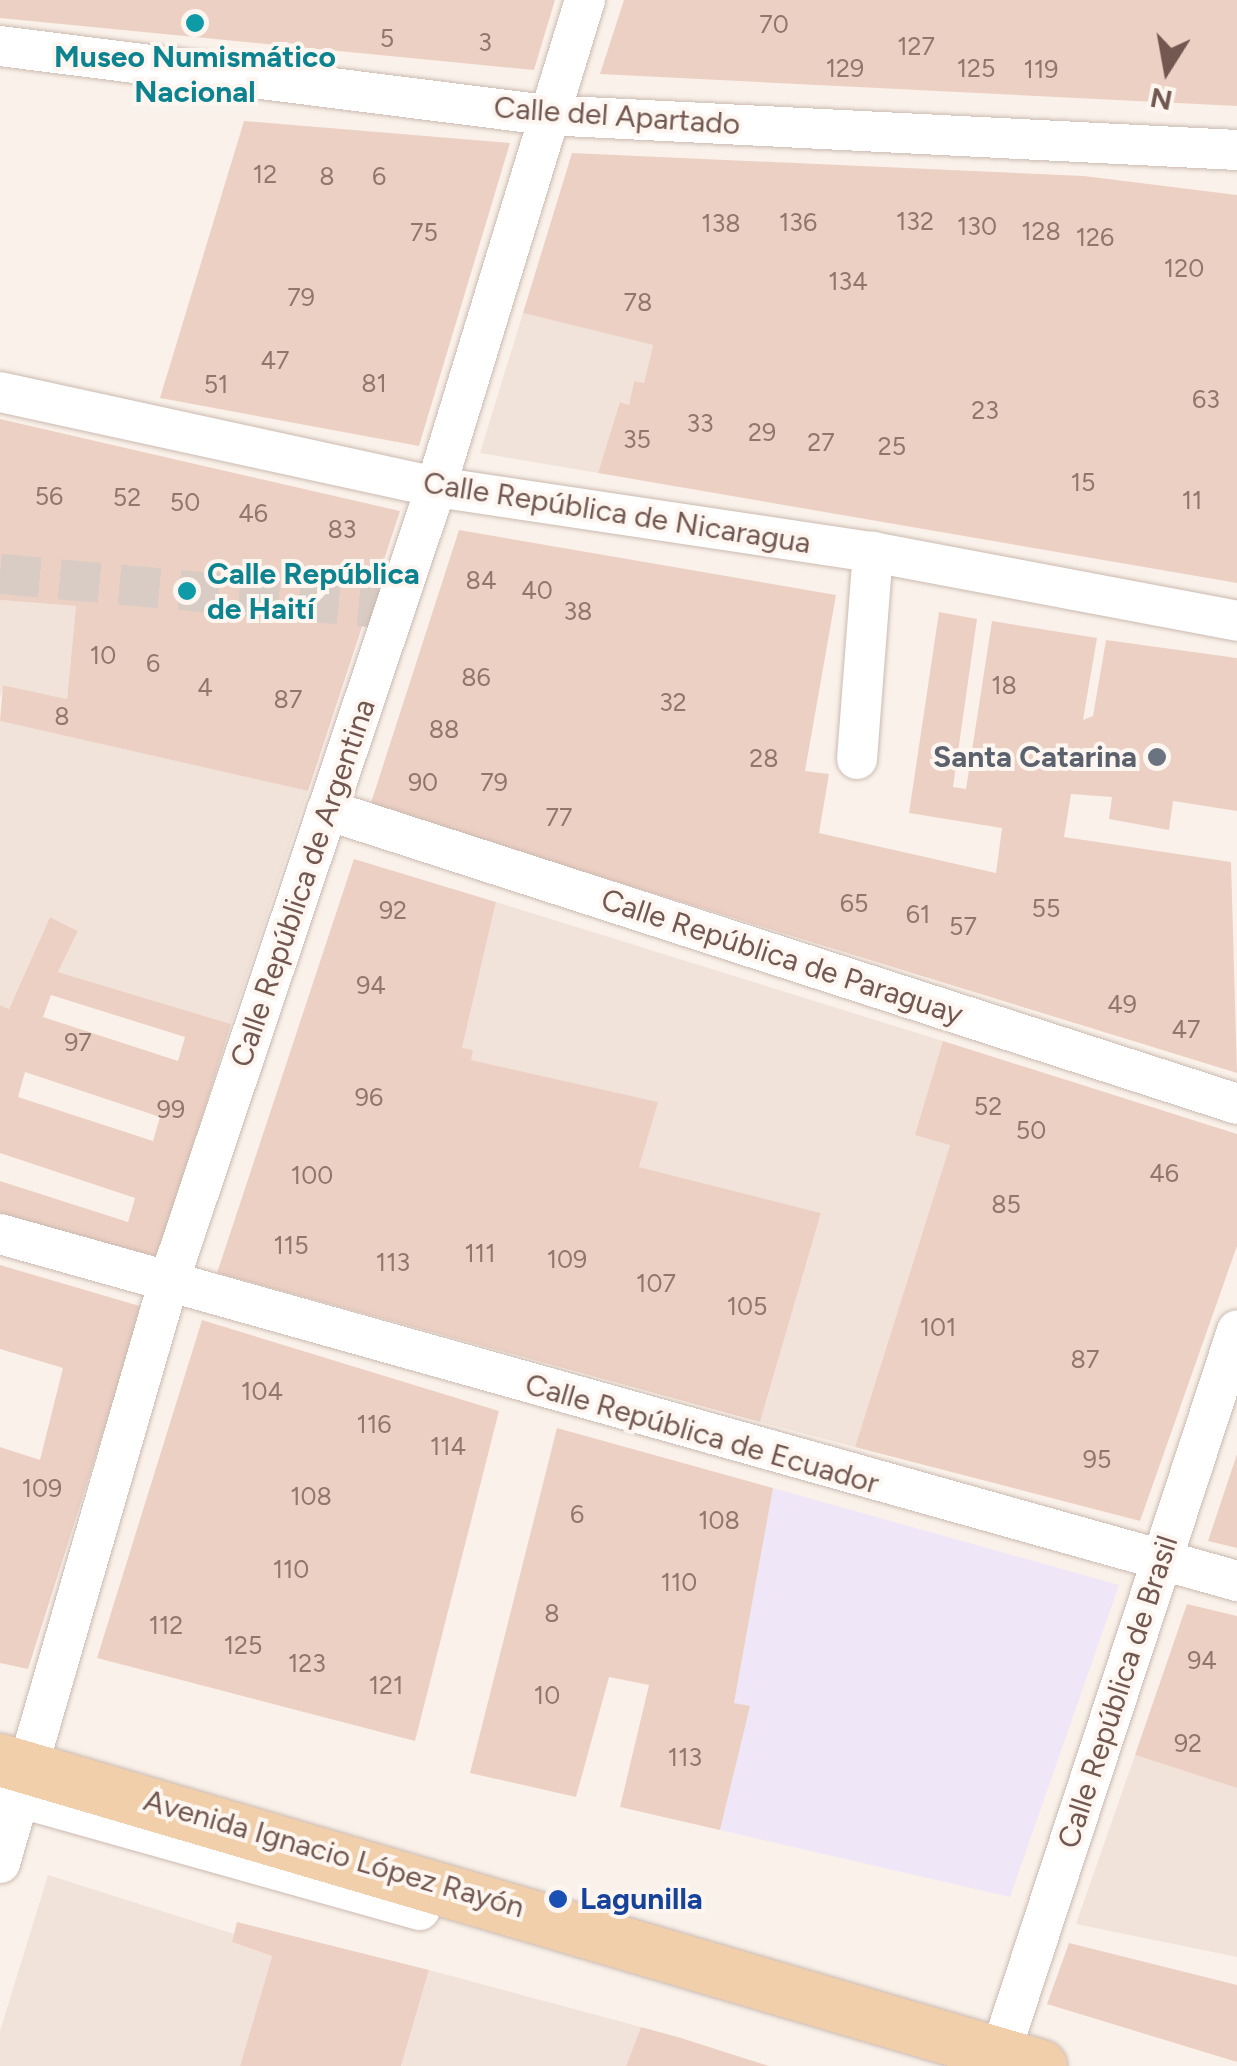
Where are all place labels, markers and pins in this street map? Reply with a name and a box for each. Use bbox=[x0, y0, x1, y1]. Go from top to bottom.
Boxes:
marker: Museo Numismático Nacional bbox=[184, 12, 206, 34]
place label: Museo Numismático Nacional bbox=[54, 39, 336, 110]
place label: Calle República de Haití bbox=[207, 556, 420, 626]
marker: Calle República de Haití bbox=[176, 580, 198, 602]
place label: Santa Catarina bbox=[933, 739, 1137, 775]
marker: Santa Catarina bbox=[1146, 746, 1168, 768]
place label: Lagunilla bbox=[580, 1881, 703, 1917]
marker: Lagunilla bbox=[545, 1886, 571, 1912]

